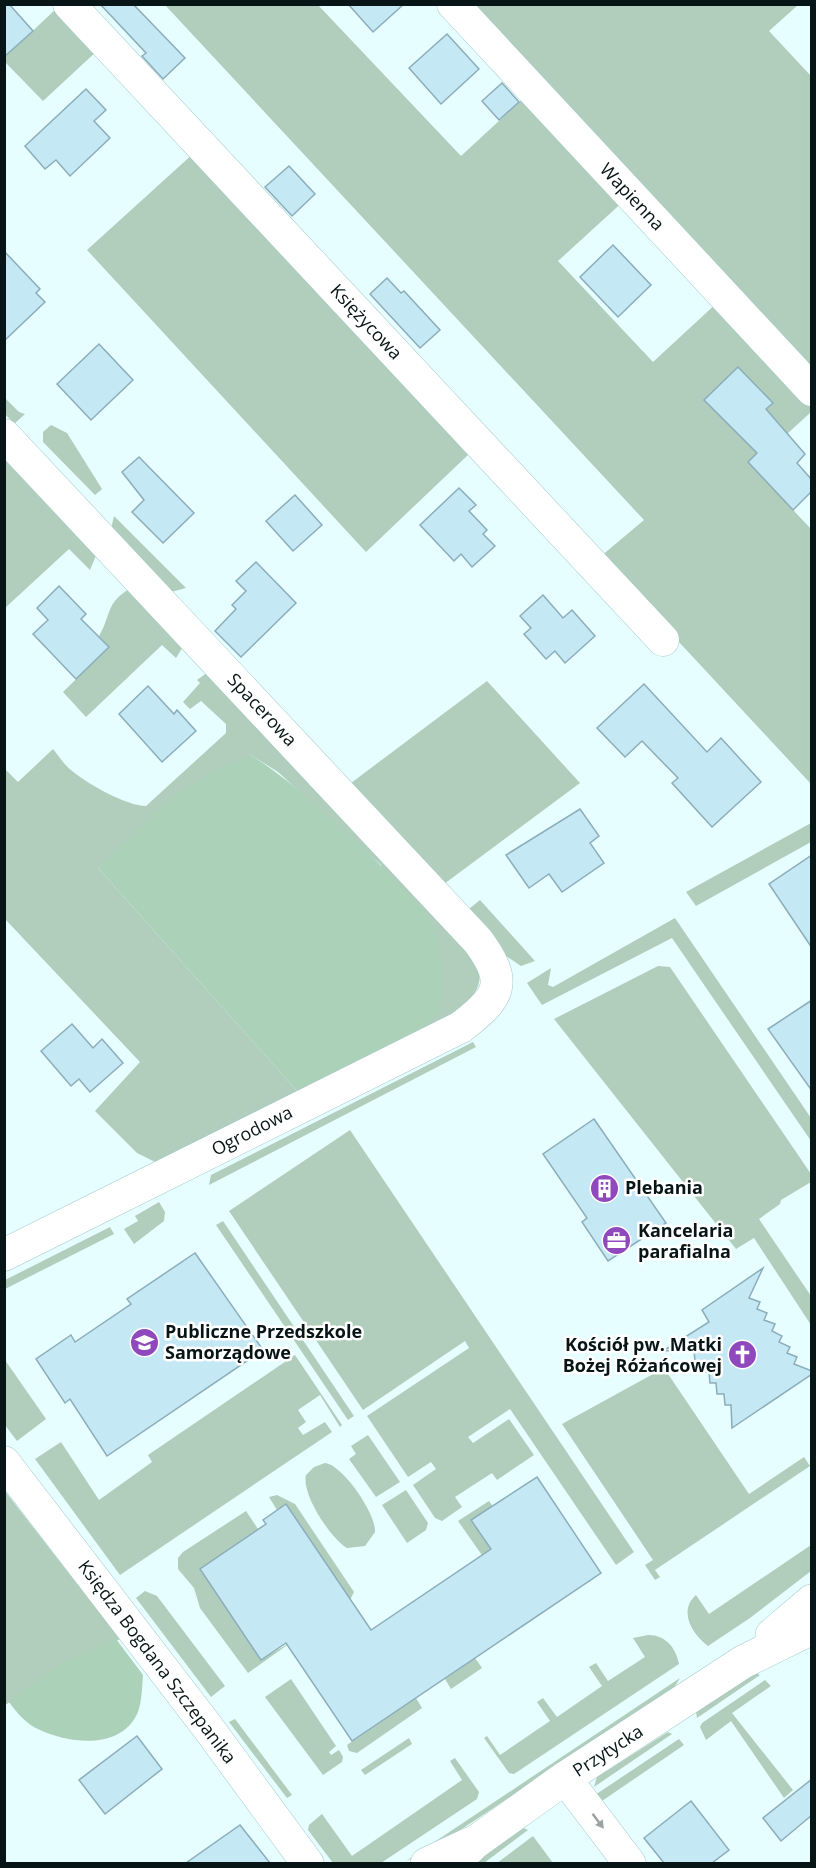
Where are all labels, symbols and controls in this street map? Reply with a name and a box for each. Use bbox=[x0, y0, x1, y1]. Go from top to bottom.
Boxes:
street label: Wapienna bbox=[595, 157, 670, 235]
street label: Księżycowa bbox=[326, 278, 408, 364]
street label: Spacerowa bbox=[223, 668, 303, 751]
street label: Ogrodowa bbox=[207, 1099, 296, 1161]
building icon: Plebania bbox=[588, 1172, 620, 1204]
place label: Plebania bbox=[625, 1175, 703, 1199]
place label: Kancelaria parafialna bbox=[638, 1218, 733, 1263]
office icon: Kancelaria parafialna bbox=[601, 1225, 633, 1257]
place label: Publiczne Przedszkole Samorządowe bbox=[165, 1319, 362, 1364]
school or university icon: Publiczne Przedszkole Samorządowe bbox=[128, 1326, 160, 1358]
place label: Kościół pw. Matki Bożej Różańcowej bbox=[563, 1332, 722, 1377]
church icon: Kościół pw. Matki Bożej Różańcowej bbox=[727, 1339, 759, 1371]
street label: Księdza Bogdana Szczepanika bbox=[73, 1555, 242, 1768]
street label: Przytycka bbox=[568, 1719, 647, 1782]
one-way arrow bbox=[592, 1812, 604, 1828]

